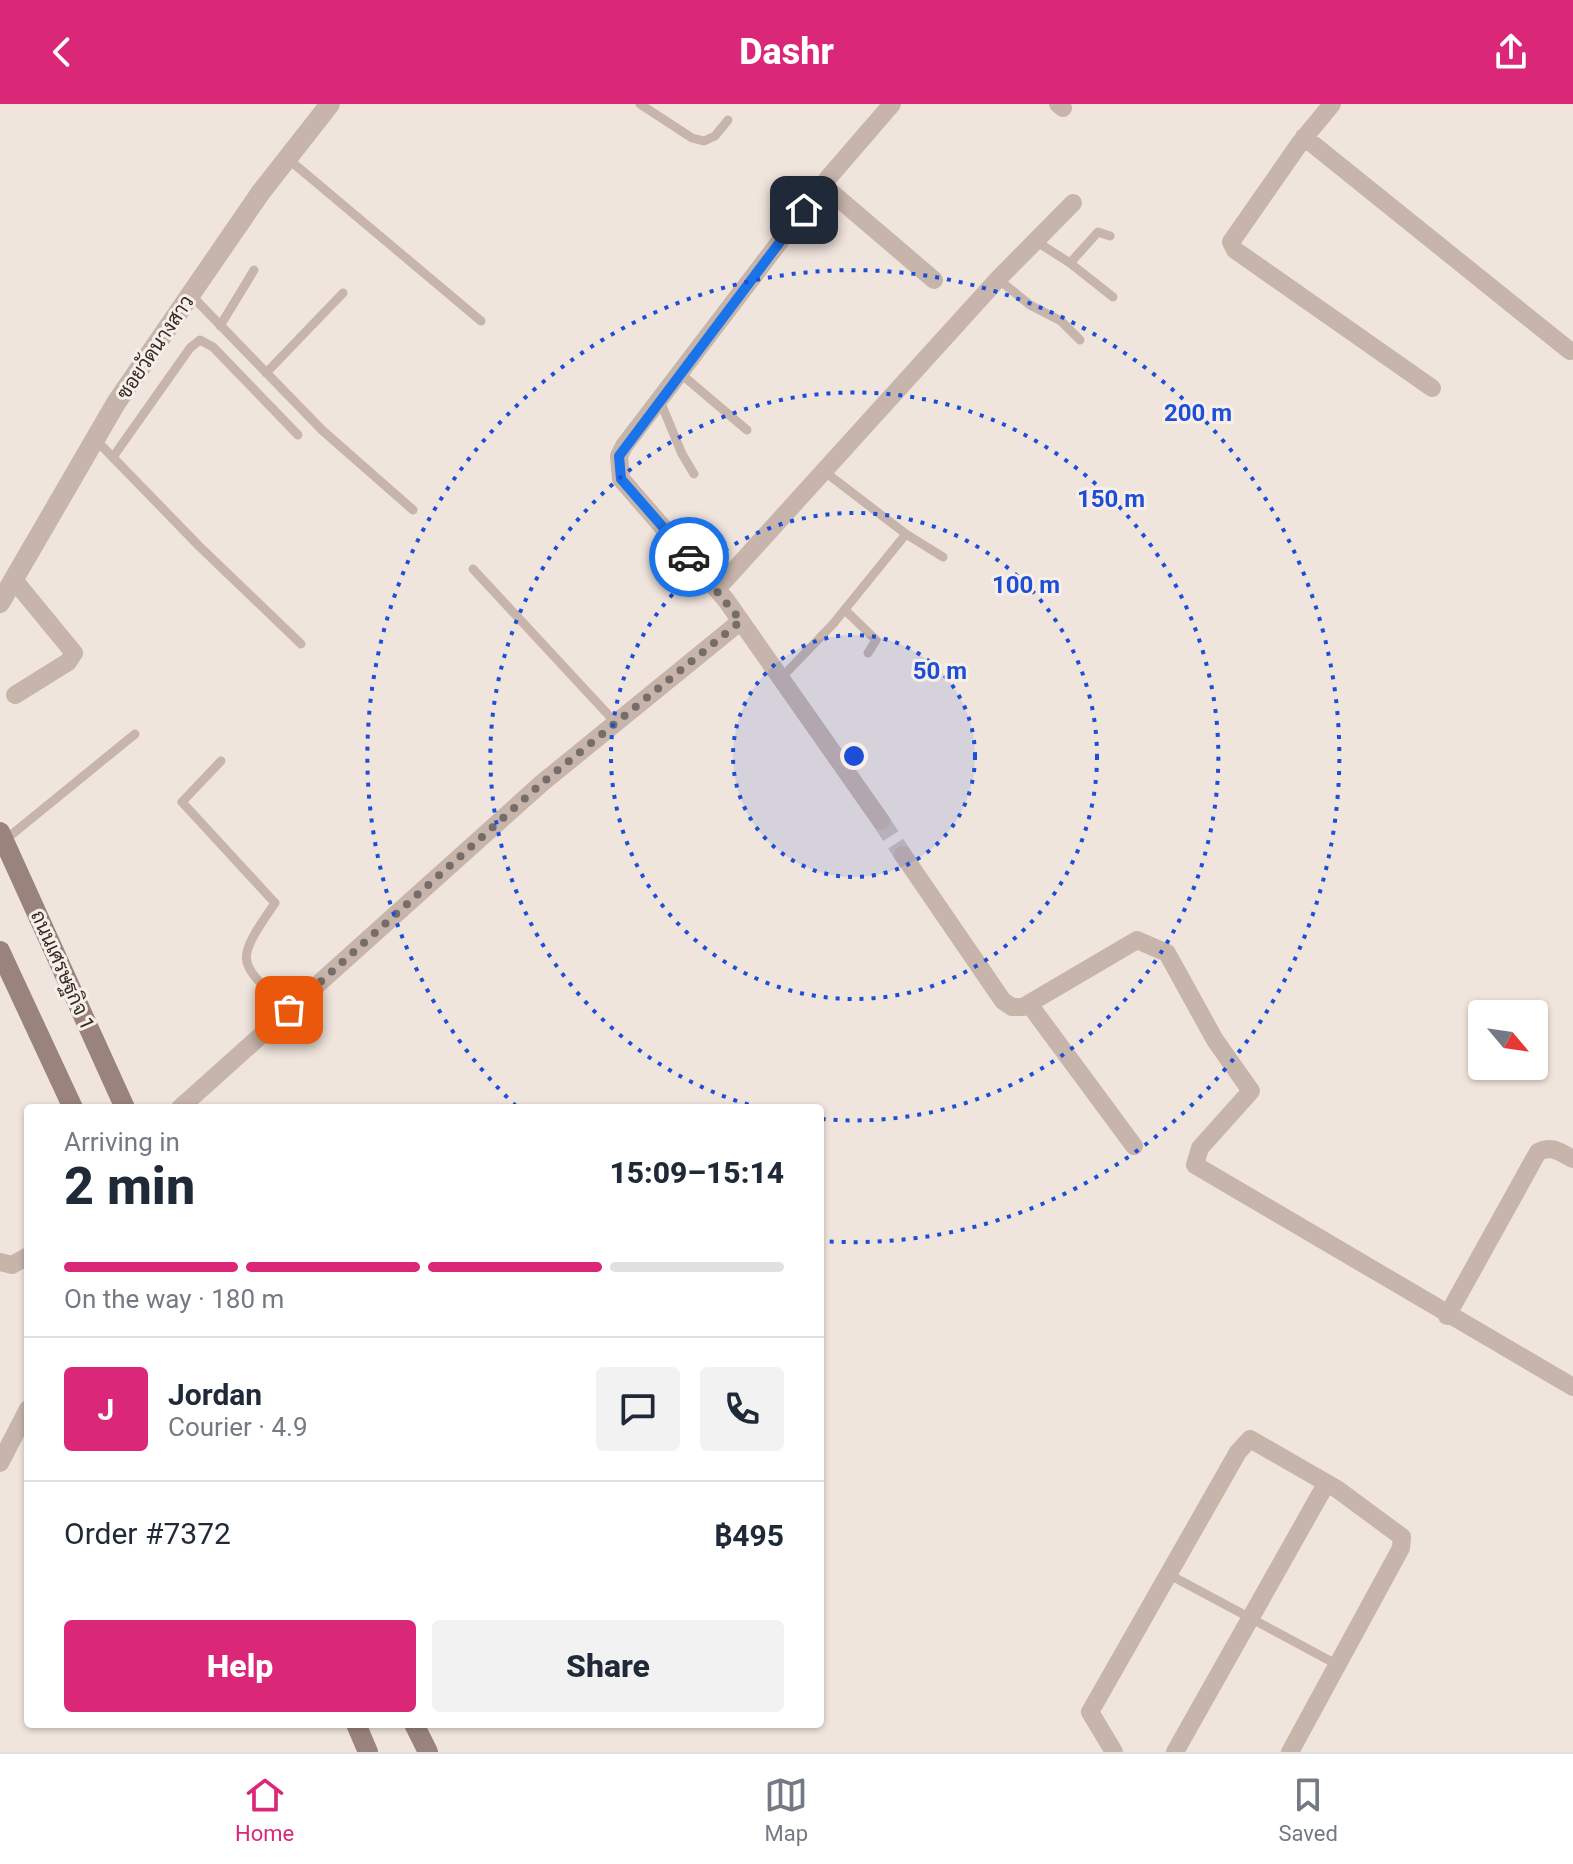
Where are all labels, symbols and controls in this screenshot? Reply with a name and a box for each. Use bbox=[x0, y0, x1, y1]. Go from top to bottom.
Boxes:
icon: back bbox=[40, 30, 84, 74]
icon: share bbox=[1489, 30, 1533, 74]
text: Dashr bbox=[739, 31, 834, 73]
pin bbox=[770, 176, 838, 244]
icon: home bbox=[782, 188, 826, 232]
street label: ซอยวัดนางสาว bbox=[111, 290, 199, 404]
text: 200 m bbox=[1164, 399, 1232, 427]
text: 150 m bbox=[1077, 485, 1145, 513]
courier bbox=[649, 517, 729, 597]
icon: car bbox=[667, 535, 711, 579]
text: 100 m bbox=[992, 571, 1060, 599]
text: 50 m bbox=[913, 657, 967, 685]
centre of rings bbox=[840, 742, 868, 770]
street label: ถนนเศรษฐกิจ 1 bbox=[25, 907, 100, 1034]
pin bbox=[255, 976, 323, 1044]
icon: bag bbox=[267, 988, 311, 1032]
north arrow bbox=[1468, 1000, 1548, 1080]
map controls bbox=[1468, 1000, 1548, 1080]
text: Arriving in bbox=[64, 1127, 180, 1157]
text: 15:09–15:14 bbox=[609, 1155, 784, 1190]
text: 2 min bbox=[64, 1156, 195, 1217]
text: On the way · 180 m bbox=[64, 1284, 284, 1314]
button: chat bbox=[596, 1367, 680, 1451]
button: phone bbox=[700, 1367, 784, 1451]
text: Jordan bbox=[168, 1377, 262, 1412]
text: J bbox=[98, 1392, 114, 1427]
text: Courier · 4.9 bbox=[168, 1412, 308, 1442]
text: Order #7372 bbox=[64, 1516, 231, 1551]
text: ฿495 bbox=[714, 1518, 784, 1553]
button: Help bbox=[64, 1620, 416, 1712]
button: Share bbox=[432, 1620, 784, 1712]
tab: Home bbox=[235, 1773, 294, 1846]
tab: Map bbox=[764, 1773, 808, 1846]
tab: Saved bbox=[1278, 1773, 1338, 1846]

